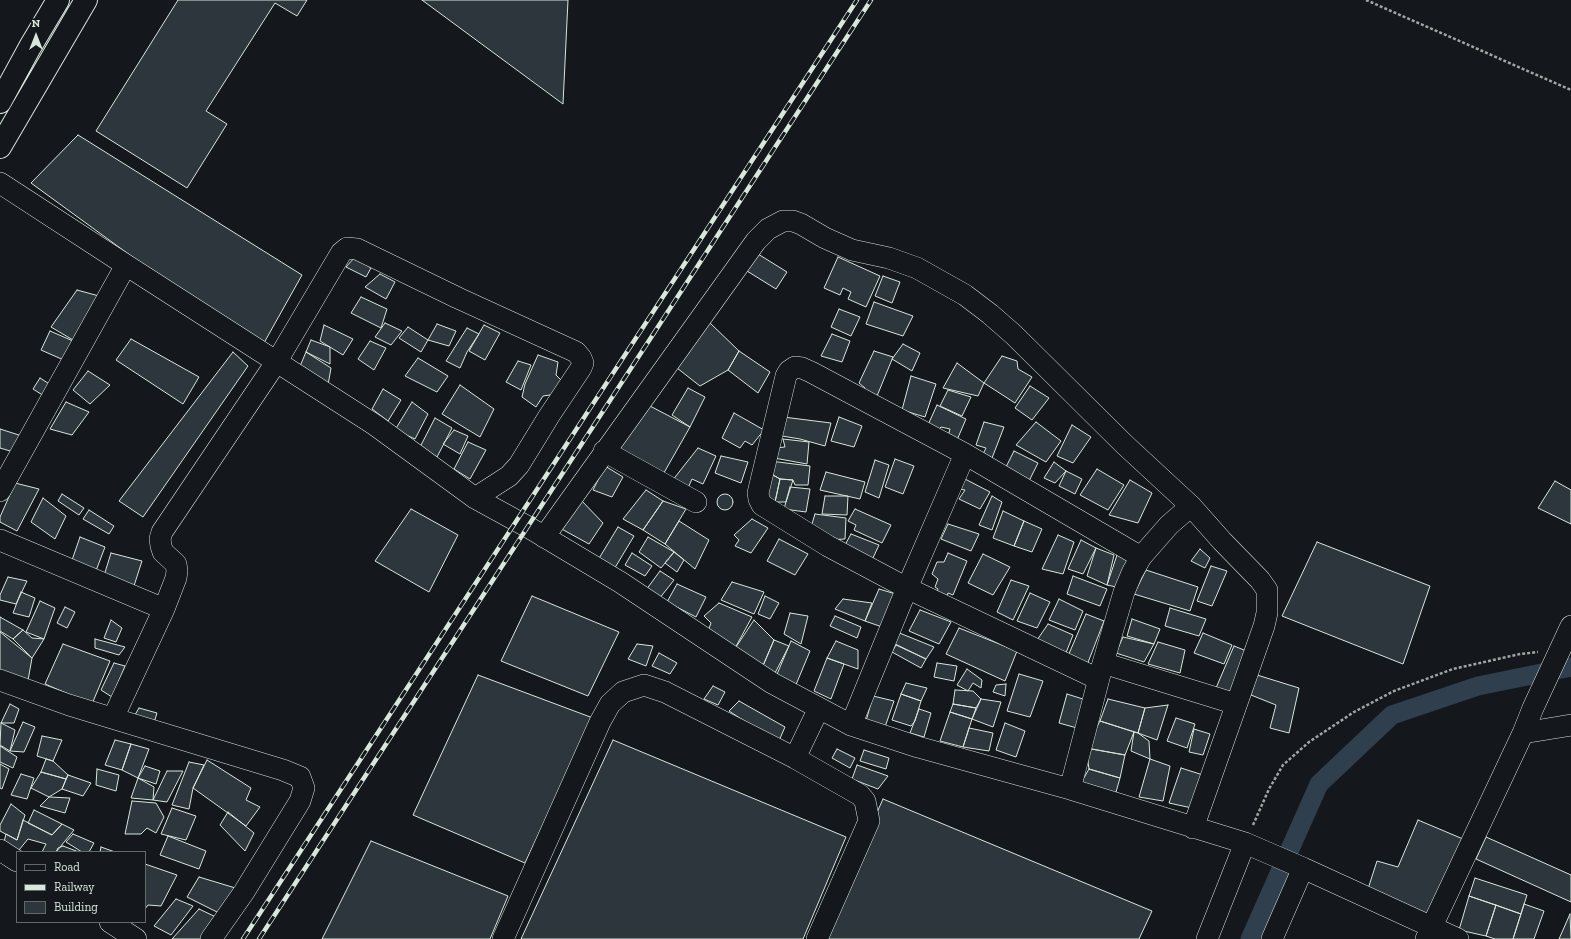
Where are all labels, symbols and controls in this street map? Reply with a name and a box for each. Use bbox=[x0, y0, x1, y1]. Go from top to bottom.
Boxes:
north arrow bbox=[16, 16, 56, 56]
text: N bbox=[32, 17, 40, 30]
legend bbox=[16, 851, 146, 923]
text: Road bbox=[54, 860, 80, 874]
text: Railway bbox=[54, 880, 95, 894]
text: Building bbox=[54, 900, 98, 914]

